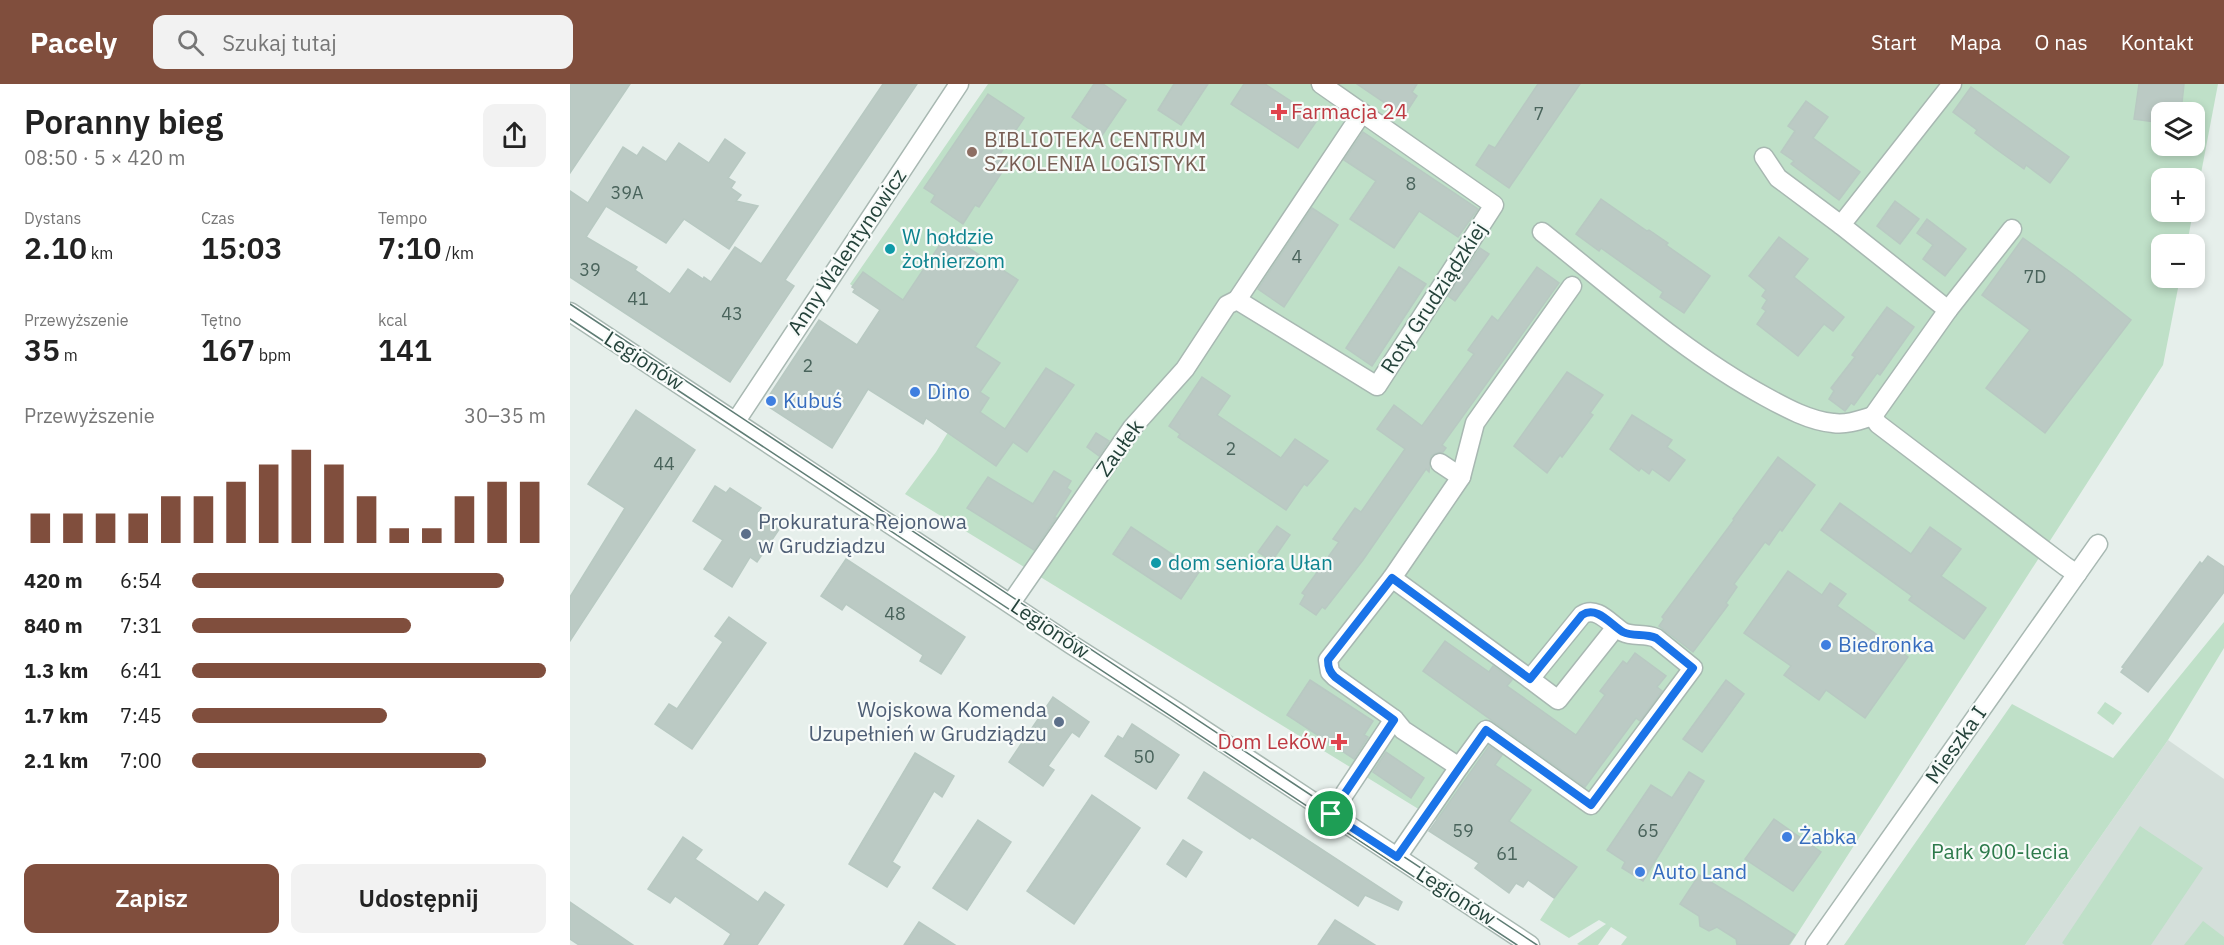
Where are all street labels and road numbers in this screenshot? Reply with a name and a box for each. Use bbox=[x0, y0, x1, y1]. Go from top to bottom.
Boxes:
street label: Anny Walentynowicz bbox=[780, 163, 912, 340]
street label: Roty Grudziądzkiej bbox=[1374, 216, 1493, 379]
street label: Legionów bbox=[599, 324, 690, 396]
street label: Zaułek bbox=[1089, 413, 1149, 481]
street label: Legionów bbox=[1006, 591, 1096, 665]
street label: Mieszka I bbox=[1918, 700, 1992, 789]
street label: Legionów bbox=[1411, 859, 1502, 931]

